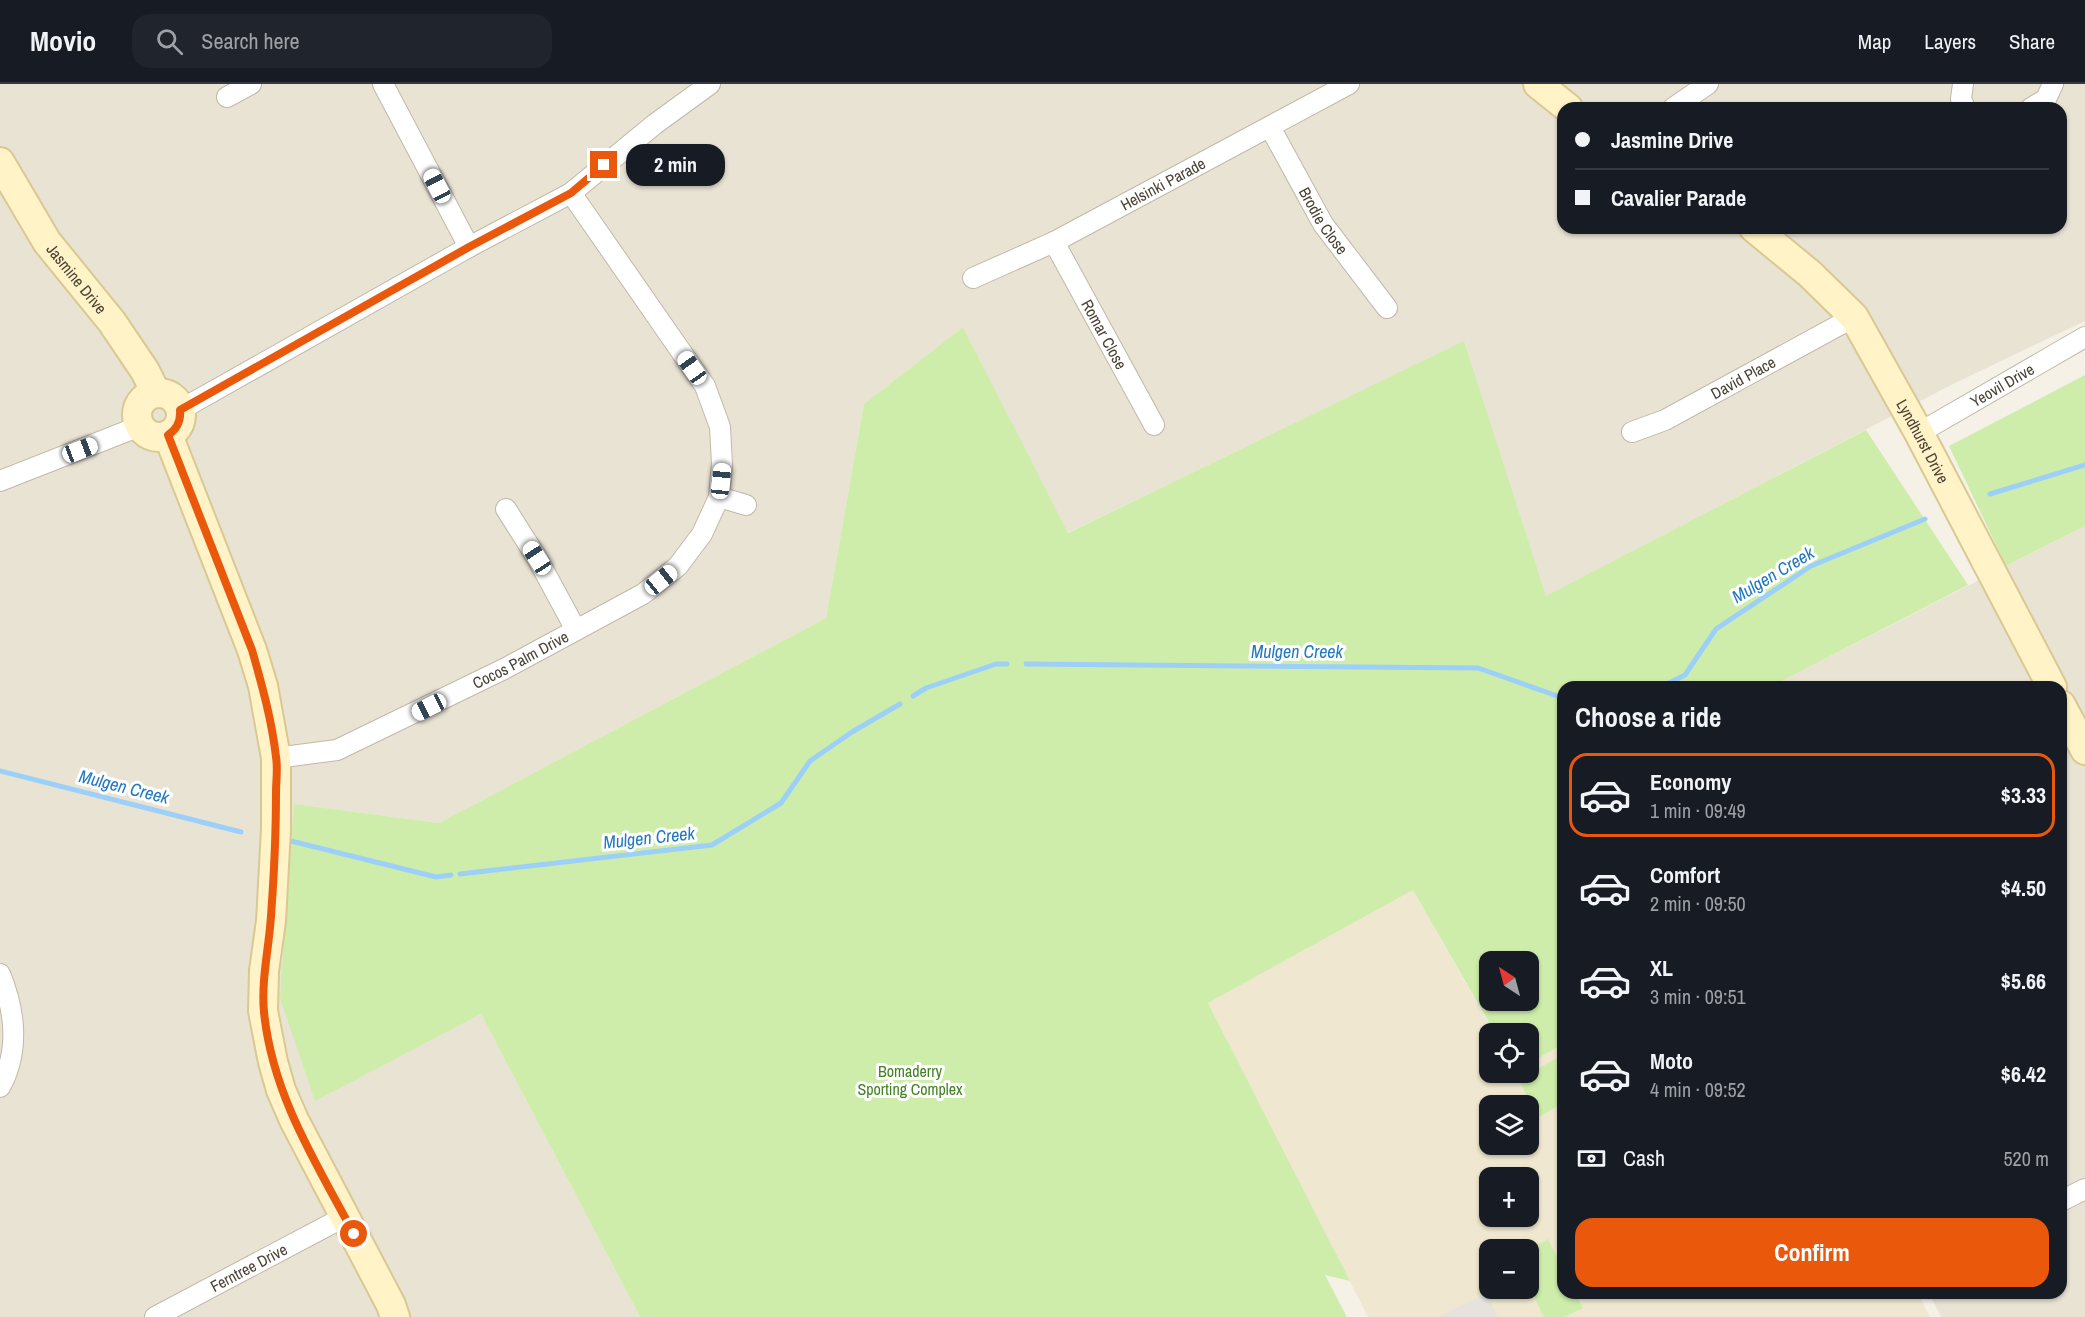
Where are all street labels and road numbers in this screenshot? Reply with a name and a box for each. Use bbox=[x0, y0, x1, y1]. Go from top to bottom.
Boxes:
street label: Helsinki Parade bbox=[1116, 152, 1209, 216]
street label: Brodie Close bbox=[1294, 183, 1353, 259]
street label: Jasmine Drive bbox=[42, 239, 112, 318]
street label: Romar Close bbox=[1076, 295, 1132, 373]
street label: David Place bbox=[1707, 351, 1779, 404]
street label: Yeovil Drive bbox=[1966, 358, 2038, 412]
street label: Lyndhurst Drive bbox=[1891, 395, 1954, 487]
street label: Cocos Palm Drive bbox=[469, 625, 572, 694]
street label: Ferntree Drive bbox=[206, 1238, 291, 1297]

